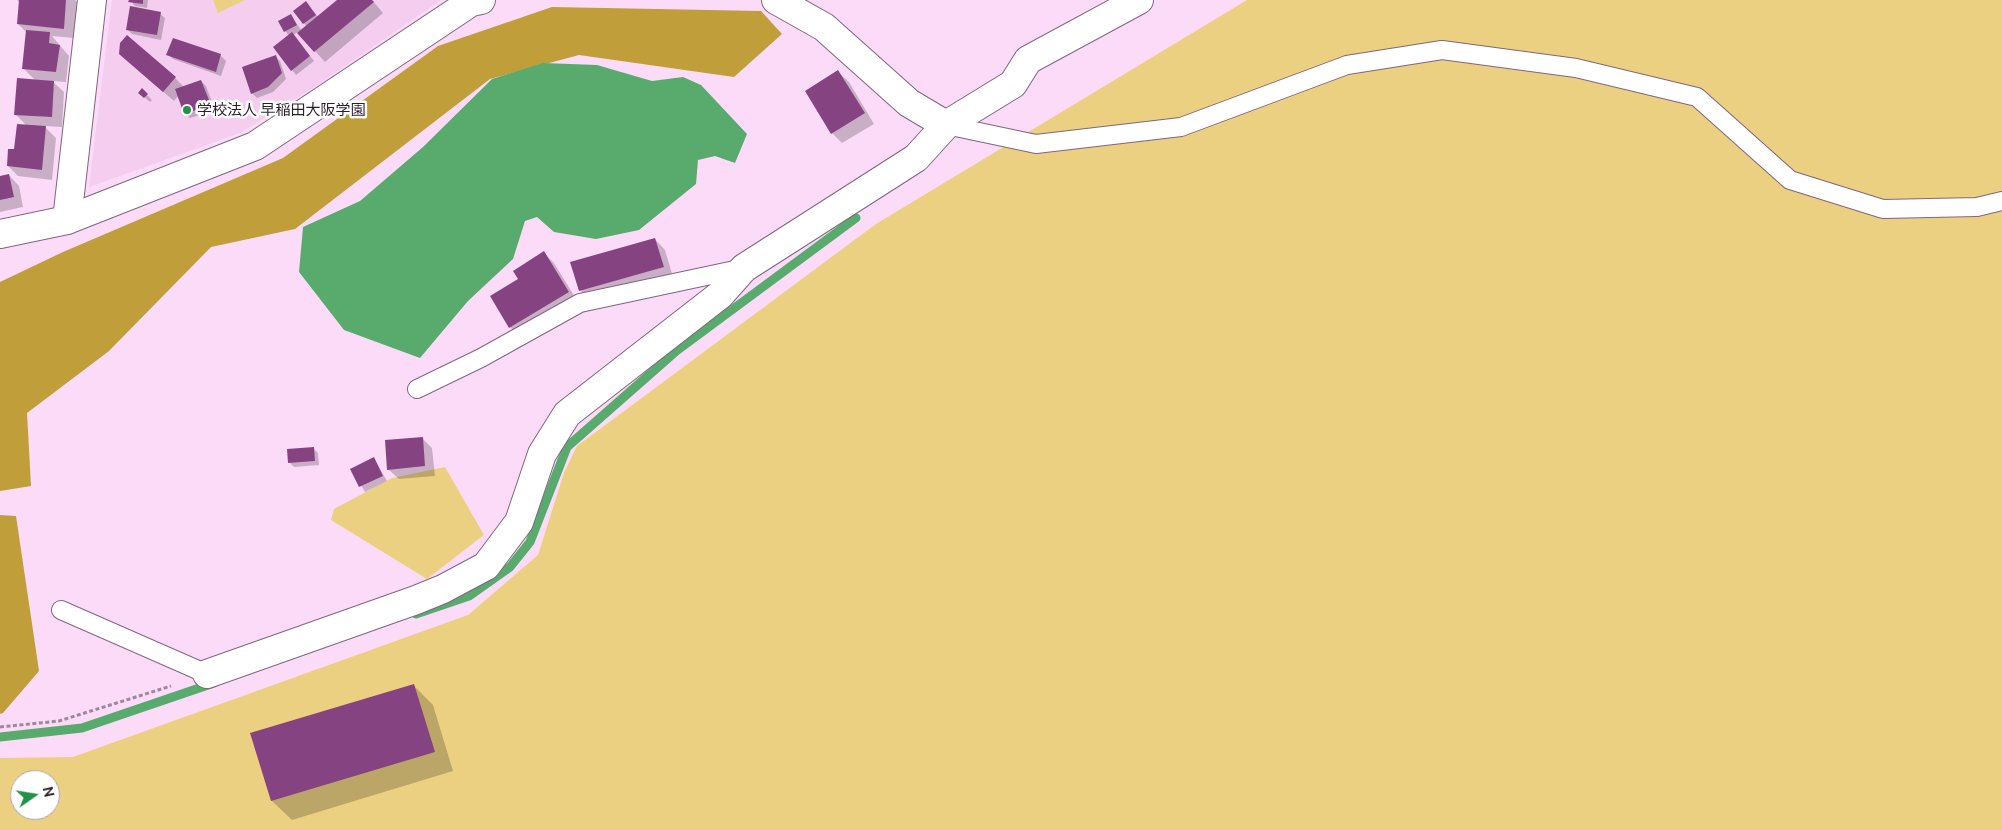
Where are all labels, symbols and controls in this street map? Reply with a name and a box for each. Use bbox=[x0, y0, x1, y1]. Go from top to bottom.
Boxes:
place label: 学校法人 早稲田大阪学園 bbox=[197, 101, 365, 119]
marker: 学校法人 早稲田大阪学園 bbox=[181, 104, 193, 116]
north arrow bbox=[10, 770, 60, 820]
text: N bbox=[40, 785, 58, 799]

